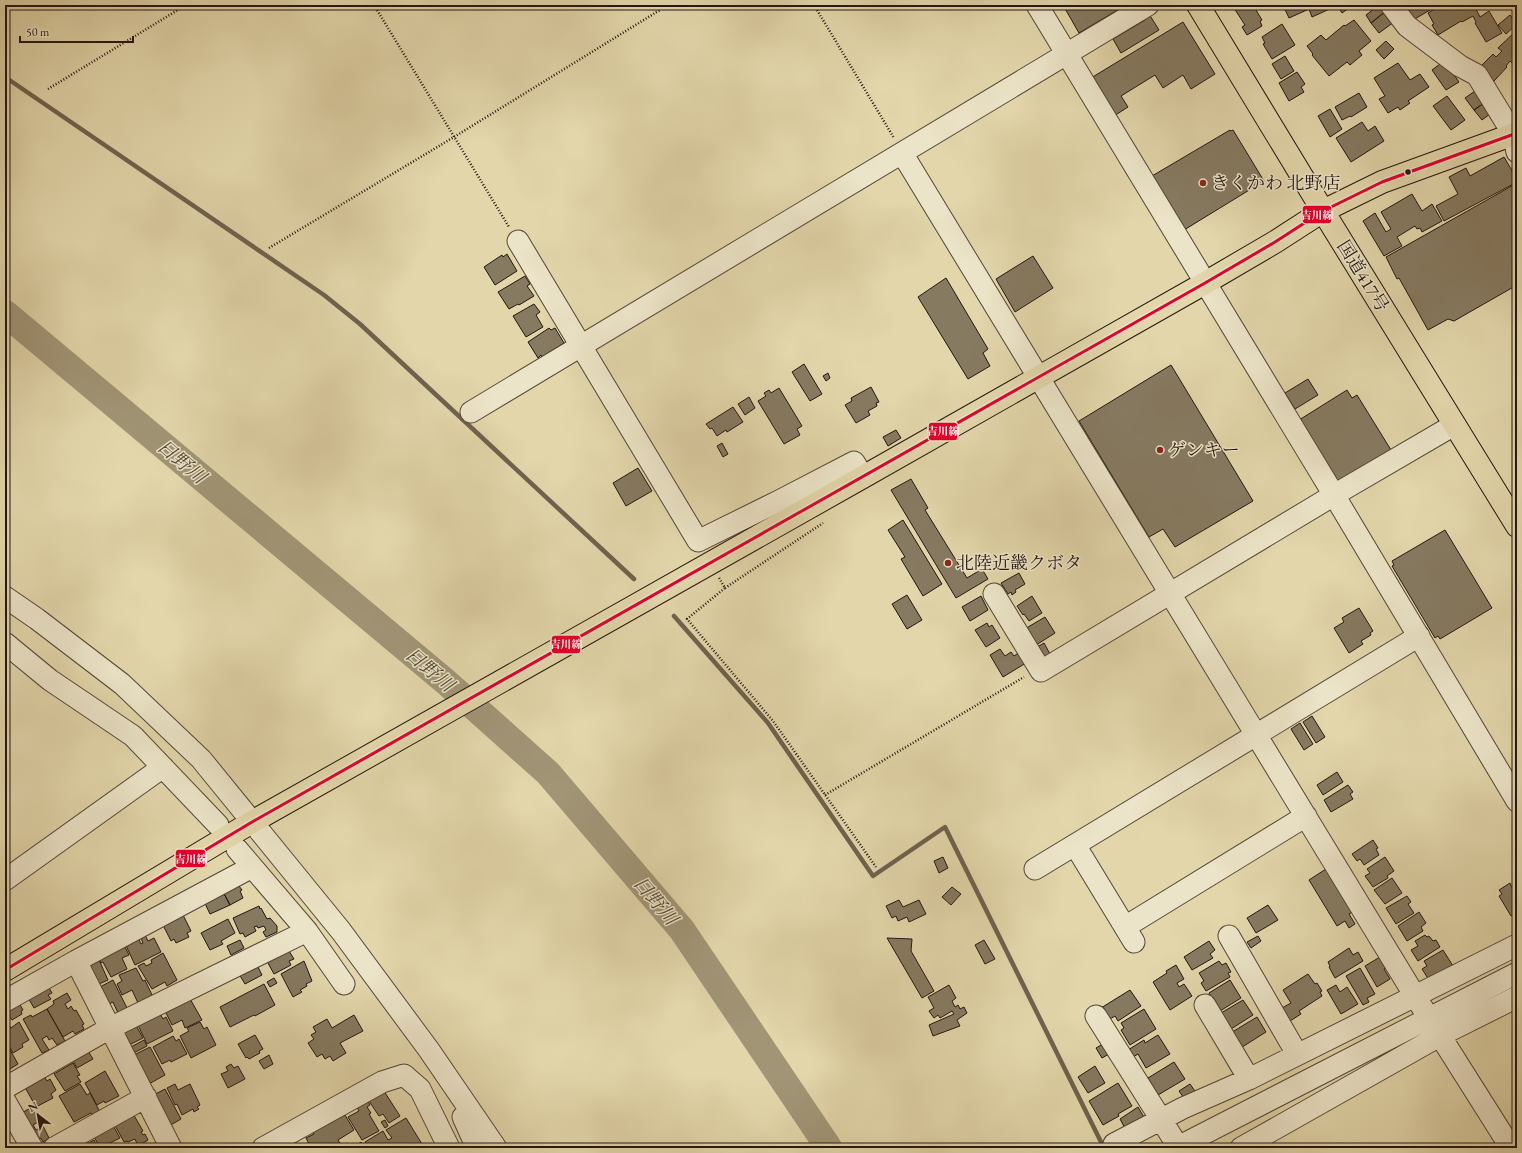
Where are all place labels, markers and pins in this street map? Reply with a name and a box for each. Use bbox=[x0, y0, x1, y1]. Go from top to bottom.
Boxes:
unlabelled marker bbox=[1403, 167, 1413, 177]
place label: きくかわ 北野店 bbox=[1211, 171, 1341, 194]
marker: きくかわ 北野店 bbox=[1198, 178, 1208, 188]
place label: ゲンキー bbox=[1168, 438, 1240, 461]
marker: ゲンキー bbox=[1155, 445, 1165, 455]
place label: 北陸近畿クボタ bbox=[956, 551, 1082, 574]
marker: 北陸近畿クボタ bbox=[943, 558, 953, 568]

